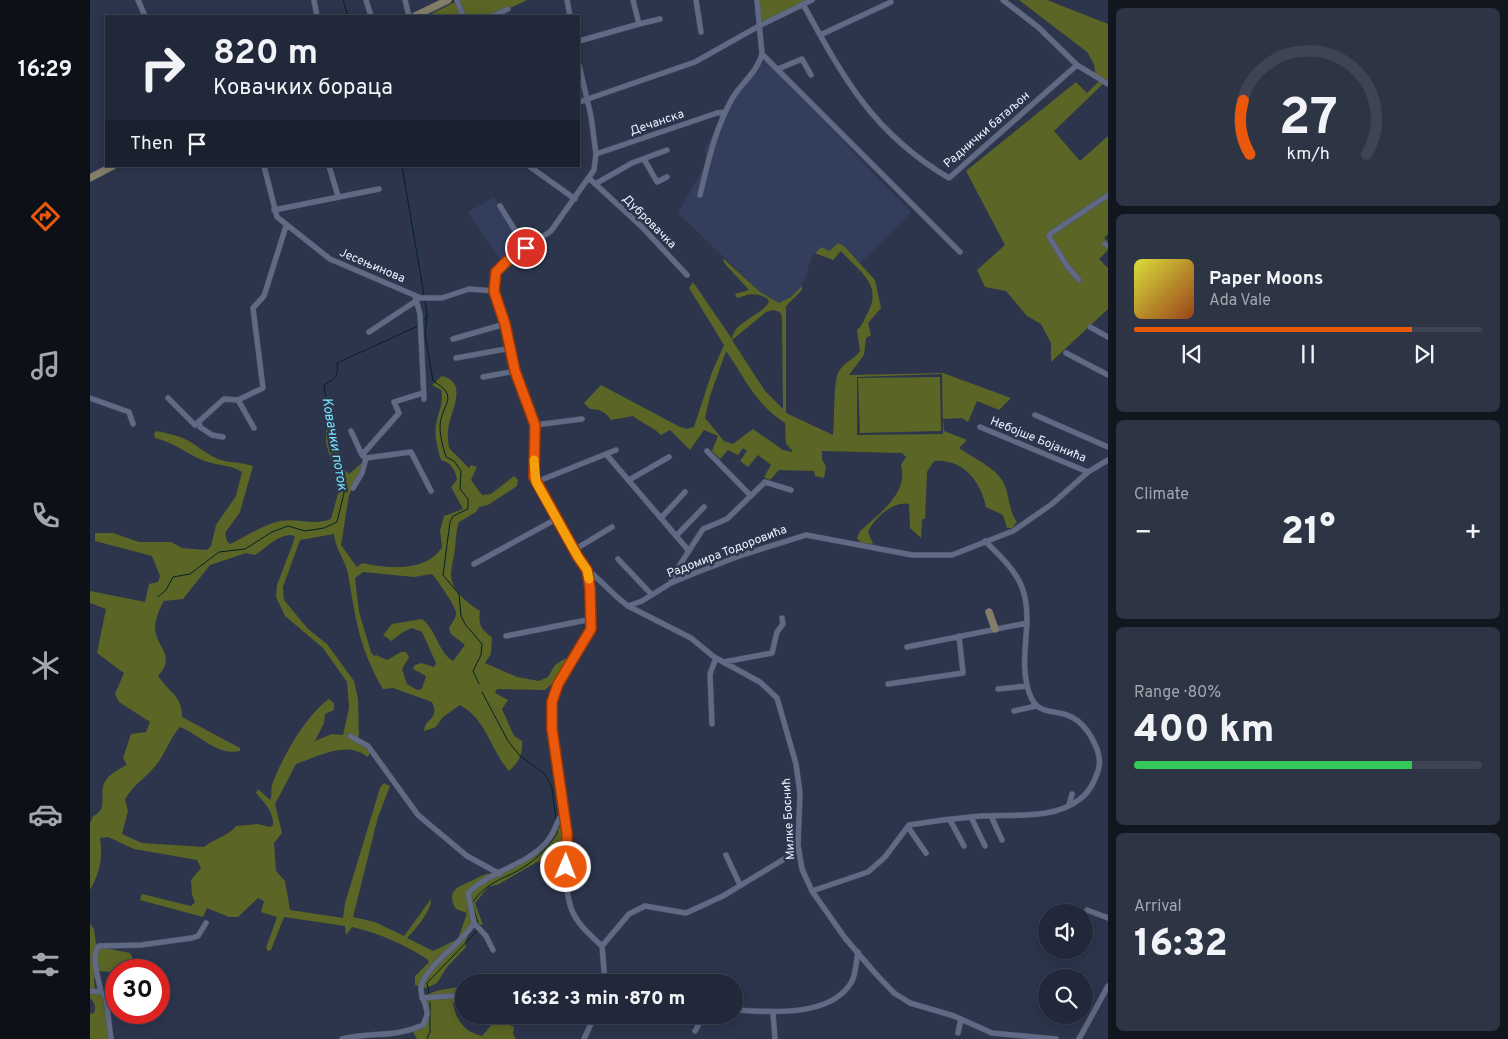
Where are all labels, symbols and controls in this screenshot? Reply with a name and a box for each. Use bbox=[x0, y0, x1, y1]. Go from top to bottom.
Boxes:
text: 820 m bbox=[213, 32, 318, 76]
icon: right bbox=[130, 35, 195, 100]
text: 16:29 bbox=[18, 57, 72, 84]
text: Ковачких бораца bbox=[213, 75, 393, 102]
text: 27 bbox=[1278, 87, 1338, 153]
street label: Раднички батаљон bbox=[941, 88, 1033, 172]
street label: Дечанска bbox=[628, 106, 686, 140]
icon: arrive bbox=[183, 130, 211, 158]
text: Then bbox=[130, 132, 173, 156]
text: km/h bbox=[1286, 143, 1330, 166]
street label: Дубровачка bbox=[618, 191, 680, 253]
icon: directions bbox=[28, 199, 63, 234]
pin bbox=[505, 227, 547, 269]
icon: arrive bbox=[512, 234, 540, 262]
street label: Јесењинова bbox=[337, 245, 407, 287]
text: Paper Moons bbox=[1209, 267, 1323, 291]
text: Ada Vale bbox=[1209, 291, 1271, 311]
icon: previous bbox=[1178, 340, 1206, 368]
icon: pause bbox=[1294, 340, 1322, 368]
icon: next bbox=[1410, 340, 1438, 368]
icon: music bbox=[28, 348, 63, 383]
water label: Ковачки поток bbox=[317, 396, 351, 493]
street label: Небојше Бојанића bbox=[988, 413, 1088, 467]
text: Climate bbox=[1134, 485, 1189, 505]
icon: phone bbox=[28, 498, 63, 533]
text: 21° bbox=[1281, 509, 1335, 558]
text: − bbox=[1134, 516, 1152, 552]
text: + bbox=[1464, 516, 1482, 552]
street label: Радомира Тодоровића bbox=[665, 522, 789, 582]
icon: climate bbox=[28, 648, 63, 683]
text: Range · 80% bbox=[1134, 683, 1221, 703]
text: 400 km bbox=[1134, 707, 1274, 756]
street label: Милке Боснић bbox=[779, 778, 799, 860]
icon: car bbox=[28, 797, 63, 832]
position arrow bbox=[539, 840, 591, 892]
text: Arrival bbox=[1134, 897, 1182, 917]
map controls bbox=[1038, 904, 1093, 1024]
button: sound bbox=[1038, 904, 1093, 959]
text: 16:32 bbox=[1134, 921, 1228, 970]
icon: filters bbox=[28, 947, 63, 982]
speed limit sign: 30 bbox=[105, 959, 170, 1024]
button: search bbox=[1038, 969, 1093, 1024]
text: 16:32 · 3 min · 870 m bbox=[513, 987, 685, 1011]

